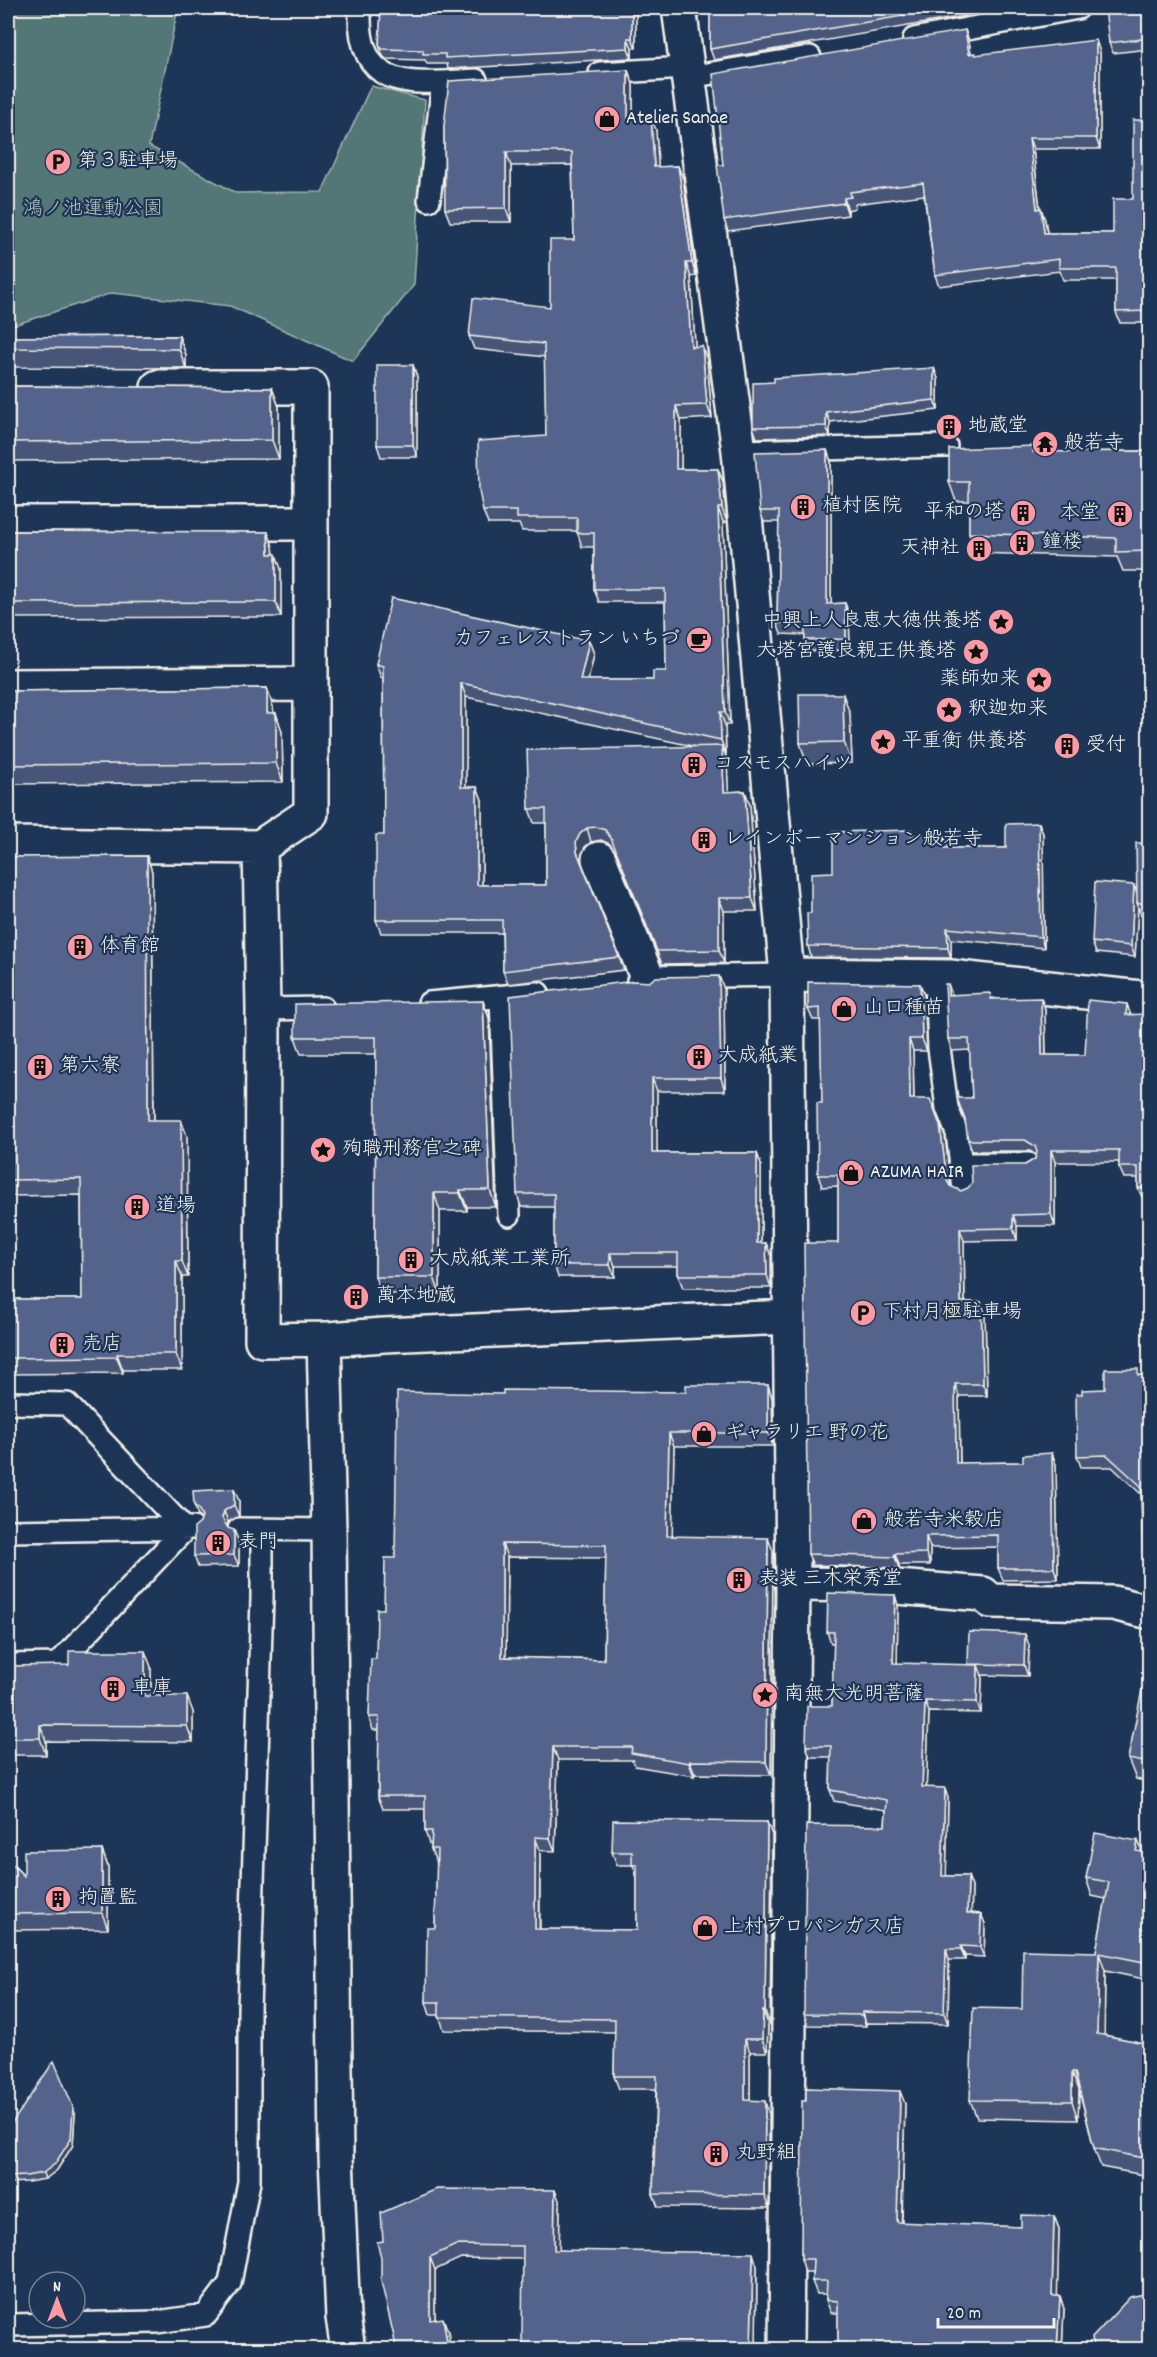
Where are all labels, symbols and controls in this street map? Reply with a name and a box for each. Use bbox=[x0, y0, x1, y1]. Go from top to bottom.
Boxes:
shop icon: Atelier Sanae bbox=[592, 104, 622, 134]
place label: Atelier Sanae bbox=[626, 105, 728, 133]
parking icon: 第３駐車場 bbox=[43, 147, 73, 177]
place label: 第３駐車場 bbox=[78, 148, 178, 176]
park label: 鴻ノ池運動公園 bbox=[23, 196, 163, 224]
building icon: 地蔵堂 bbox=[934, 412, 964, 442]
place label: 地蔵堂 bbox=[968, 413, 1028, 441]
temple icon: 般若寺 bbox=[1030, 429, 1060, 459]
place label: 般若寺 bbox=[1064, 430, 1124, 458]
building icon: 植村医院 bbox=[788, 492, 818, 522]
place label: 植村医院 bbox=[822, 493, 902, 521]
building icon: 平和の塔 bbox=[1008, 498, 1038, 528]
place label: 平和の塔 bbox=[924, 499, 1004, 527]
building icon: 本堂 bbox=[1105, 499, 1135, 529]
place label: 本堂 bbox=[1060, 500, 1100, 528]
building icon: 鐘楼 bbox=[1007, 528, 1037, 558]
place label: 鐘楼 bbox=[1042, 529, 1082, 557]
building icon: 天神社 bbox=[964, 534, 994, 564]
place label: 天神社 bbox=[900, 535, 960, 563]
place icon: 中興上人良恵大徳供養塔 bbox=[986, 607, 1016, 637]
place label: 中興上人良恵大徳供養塔 bbox=[762, 608, 982, 636]
cafe icon: カフェレストラン いちづ bbox=[684, 625, 714, 655]
place label: カフェレストラン いちづ bbox=[454, 626, 680, 654]
place icon: 大塔宮護良親王供養塔 bbox=[961, 637, 991, 667]
place label: 大塔宮護良親王供養塔 bbox=[756, 638, 956, 666]
place icon: 薬師如来 bbox=[1024, 665, 1054, 695]
place label: 薬師如来 bbox=[940, 666, 1020, 694]
place icon: 釈迦如来 bbox=[934, 695, 964, 725]
place label: 釈迦如来 bbox=[968, 696, 1048, 724]
place icon: 平重衡 供養塔 bbox=[868, 727, 898, 757]
place label: 平重衡 供養塔 bbox=[902, 728, 1027, 756]
building icon: 受付 bbox=[1052, 731, 1082, 761]
place label: 受付 bbox=[1086, 732, 1126, 760]
building icon: コスモスハイツ bbox=[679, 750, 709, 780]
place label: コスモスハイツ bbox=[714, 751, 853, 779]
building icon: レインボーマンション般若寺 bbox=[689, 825, 719, 855]
place label: レインボーマンション般若寺 bbox=[724, 826, 983, 854]
building icon: 体育館 bbox=[65, 932, 95, 962]
place label: 体育館 bbox=[100, 933, 160, 961]
shop icon: 山口種苗 bbox=[829, 994, 859, 1024]
place label: 山口種苗 bbox=[864, 995, 944, 1023]
building icon: 大成紙業 bbox=[684, 1042, 714, 1072]
place label: 大成紙業 bbox=[718, 1043, 798, 1071]
building icon: 第六寮 bbox=[25, 1052, 55, 1082]
place label: 第六寮 bbox=[60, 1053, 120, 1081]
place icon: 殉職刑務官之碑 bbox=[308, 1135, 338, 1165]
place label: 殉職刑務官之碑 bbox=[342, 1136, 482, 1164]
shop icon: AZUMA HAIR bbox=[836, 1158, 866, 1188]
place label: AZUMA HAIR bbox=[870, 1159, 964, 1187]
building icon: 道場 bbox=[122, 1192, 152, 1222]
place label: 道場 bbox=[156, 1193, 196, 1221]
building icon: 大成紙業工業所 bbox=[396, 1245, 426, 1275]
place label: 大成紙業工業所 bbox=[430, 1246, 570, 1274]
building icon: 萬本地蔵 bbox=[341, 1282, 371, 1312]
place label: 萬本地蔵 bbox=[376, 1283, 456, 1311]
parking icon: 下村月極駐車場 bbox=[848, 1298, 878, 1328]
place label: 下村月極駐車場 bbox=[882, 1299, 1022, 1327]
building icon: 売店 bbox=[47, 1330, 77, 1360]
place label: 売店 bbox=[82, 1331, 122, 1359]
shop icon: ギャラリエ 野の花 bbox=[689, 1419, 719, 1449]
place label: ギャラリエ 野の花 bbox=[724, 1420, 889, 1448]
shop icon: 般若寺米穀店 bbox=[849, 1506, 879, 1536]
place label: 般若寺米穀店 bbox=[884, 1507, 1004, 1535]
building icon: 表門 bbox=[203, 1528, 233, 1558]
place label: 表門 bbox=[238, 1529, 278, 1557]
building icon: 表装 三木栄秀堂 bbox=[724, 1565, 754, 1595]
place label: 表装 三木栄秀堂 bbox=[758, 1566, 903, 1594]
building icon: 車庫 bbox=[98, 1674, 128, 1704]
place label: 車庫 bbox=[132, 1675, 172, 1703]
place icon: 南無大光明菩薩 bbox=[750, 1680, 780, 1710]
place label: 南無大光明菩薩 bbox=[784, 1681, 924, 1709]
building icon: 拘置監 bbox=[43, 1884, 73, 1914]
place label: 拘置監 bbox=[78, 1885, 138, 1913]
shop icon: 上村プロパンガス店 bbox=[690, 1913, 720, 1943]
place label: 上村プロパンガス店 bbox=[724, 1914, 904, 1942]
building icon: 丸野組 bbox=[701, 2139, 731, 2169]
place label: 丸野組 bbox=[736, 2140, 796, 2168]
north arrow bbox=[27, 2270, 87, 2330]
text: N bbox=[53, 2276, 61, 2299]
scale bar bbox=[938, 2291, 1054, 2329]
text: 20 m bbox=[947, 2302, 981, 2327]

